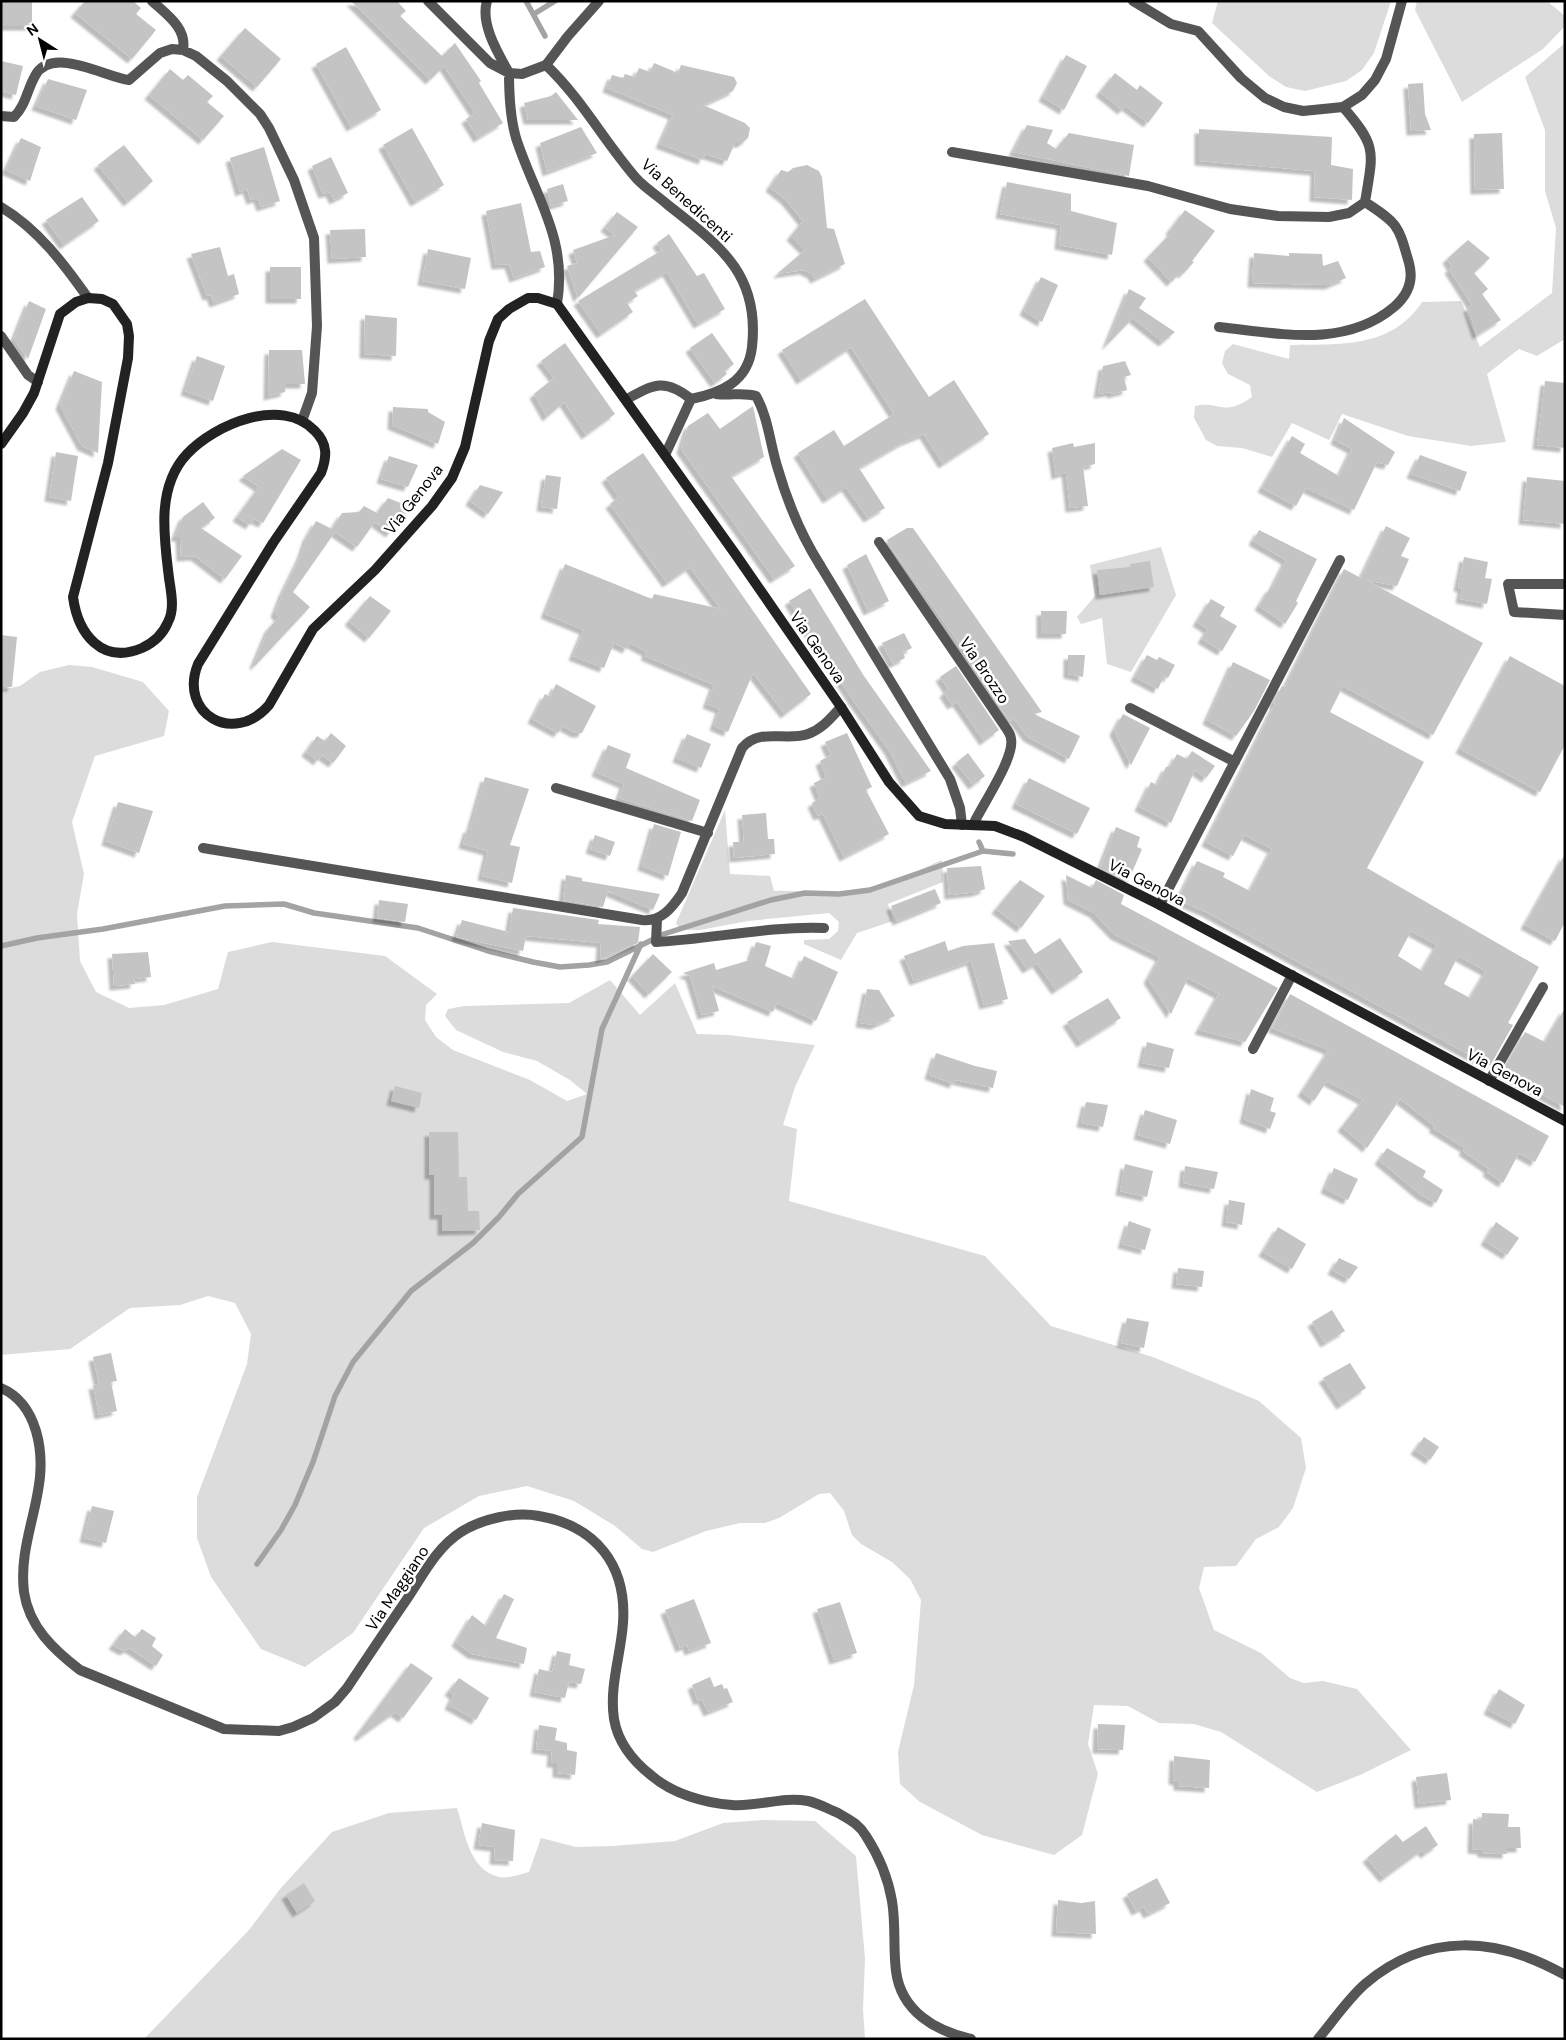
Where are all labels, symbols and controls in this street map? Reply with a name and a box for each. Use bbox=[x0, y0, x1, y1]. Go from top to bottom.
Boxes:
north arrow bbox=[15, 15, 65, 65]
text: N bbox=[23, 19, 42, 40]
street label: Via Benedicenti bbox=[637, 154, 737, 247]
street label: Via Genova bbox=[379, 460, 447, 539]
street label: Via Genova bbox=[785, 607, 850, 688]
street label: Via Brozzo bbox=[955, 633, 1015, 708]
street label: Via Genova bbox=[1105, 854, 1189, 911]
street label: Via Genova bbox=[1463, 1044, 1547, 1101]
street label: Via Maggiano bbox=[361, 1541, 434, 1635]

